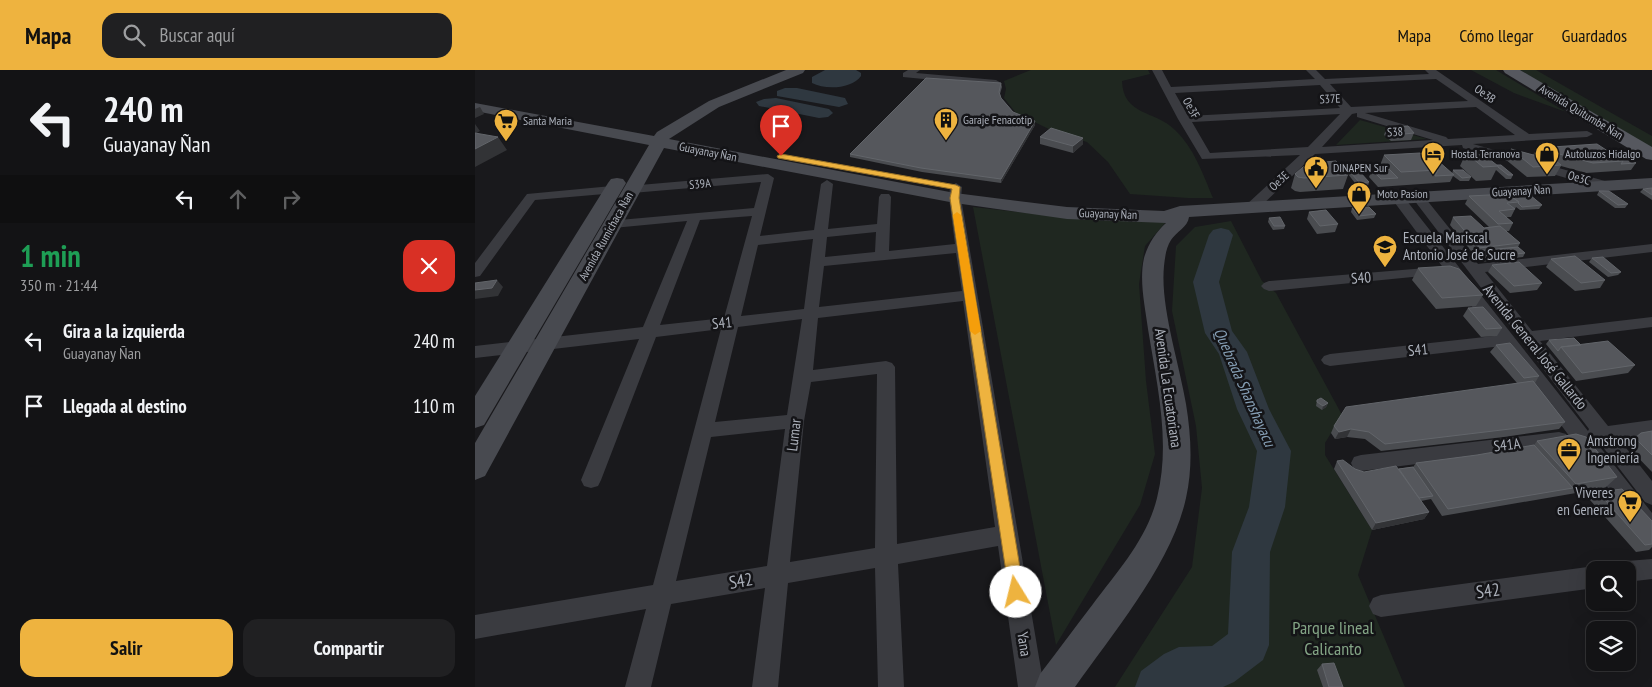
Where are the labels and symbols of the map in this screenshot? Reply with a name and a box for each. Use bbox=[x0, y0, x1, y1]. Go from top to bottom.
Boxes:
street label: Oe3B bbox=[1472, 81, 1499, 106]
street label: Avenida Quitumbe Ñan bbox=[1537, 81, 1626, 143]
street label: S37E bbox=[1319, 90, 1341, 107]
street label: Oe3F bbox=[1180, 95, 1203, 121]
pin bbox=[760, 105, 802, 156]
building icon: Garaje Fenacotip bbox=[933, 107, 959, 141]
supermarket icon: Santa Maria bbox=[493, 108, 519, 142]
place label: Garaje Fenacotip bbox=[963, 112, 1032, 127]
place label: Santa Maria bbox=[523, 113, 572, 128]
street label: S38 bbox=[1387, 124, 1403, 139]
street label: Guayanay Ñan bbox=[678, 139, 738, 164]
hotel icon: Hostal Terranova bbox=[1420, 141, 1446, 175]
shop icon: Autoluzos Hidalgo bbox=[1534, 141, 1560, 175]
place label: Hostal Terranova bbox=[1451, 146, 1520, 161]
place label: Autoluzos Hidalgo bbox=[1565, 146, 1640, 161]
public building icon: DINAPEN Sur bbox=[1303, 155, 1329, 189]
place label: DINAPEN Sur bbox=[1333, 160, 1388, 175]
street label: Oe3C bbox=[1566, 167, 1592, 188]
street label: Oe3E bbox=[1265, 168, 1292, 194]
street label: S39A bbox=[689, 175, 712, 192]
shop icon: Moto Pasion bbox=[1346, 181, 1372, 215]
street label: Guayanay Ñan bbox=[1491, 181, 1551, 200]
place label: Moto Pasion bbox=[1377, 186, 1428, 201]
street label: Avenida Rumichaca Ñan bbox=[575, 189, 636, 283]
street label: Guayanay Ñan bbox=[1079, 205, 1138, 222]
place label: Escuela Mariscal Antonio José de Sucre bbox=[1403, 228, 1516, 264]
school or university icon: Escuela Mariscal Antonio José de Sucre bbox=[1372, 234, 1398, 268]
street label: S40 bbox=[1350, 267, 1372, 288]
street label: Avenida General José Gallardo bbox=[1479, 280, 1592, 413]
street label: S41 bbox=[711, 312, 733, 333]
water label: Quebrada Shanshayacu bbox=[1210, 324, 1281, 450]
street label: Avenida La Ecuatoriana bbox=[1151, 327, 1186, 449]
street label: S41 bbox=[1407, 339, 1429, 360]
street label: Lumar bbox=[782, 417, 805, 452]
place label: Amstrong Ingeniería bbox=[1587, 431, 1639, 467]
street label: S41A bbox=[1492, 433, 1522, 456]
office icon: Amstrong Ingeniería bbox=[1556, 437, 1582, 471]
place label: Viveres en General bbox=[1557, 483, 1614, 519]
supermarket icon: Viveres en General bbox=[1617, 489, 1643, 523]
position arrow bbox=[989, 565, 1041, 617]
street label: S42 bbox=[727, 567, 755, 594]
street label: S42 bbox=[1474, 577, 1501, 604]
park label: Parque lineal Calicanto bbox=[1292, 616, 1375, 660]
street label: Yana bbox=[1013, 630, 1036, 658]

